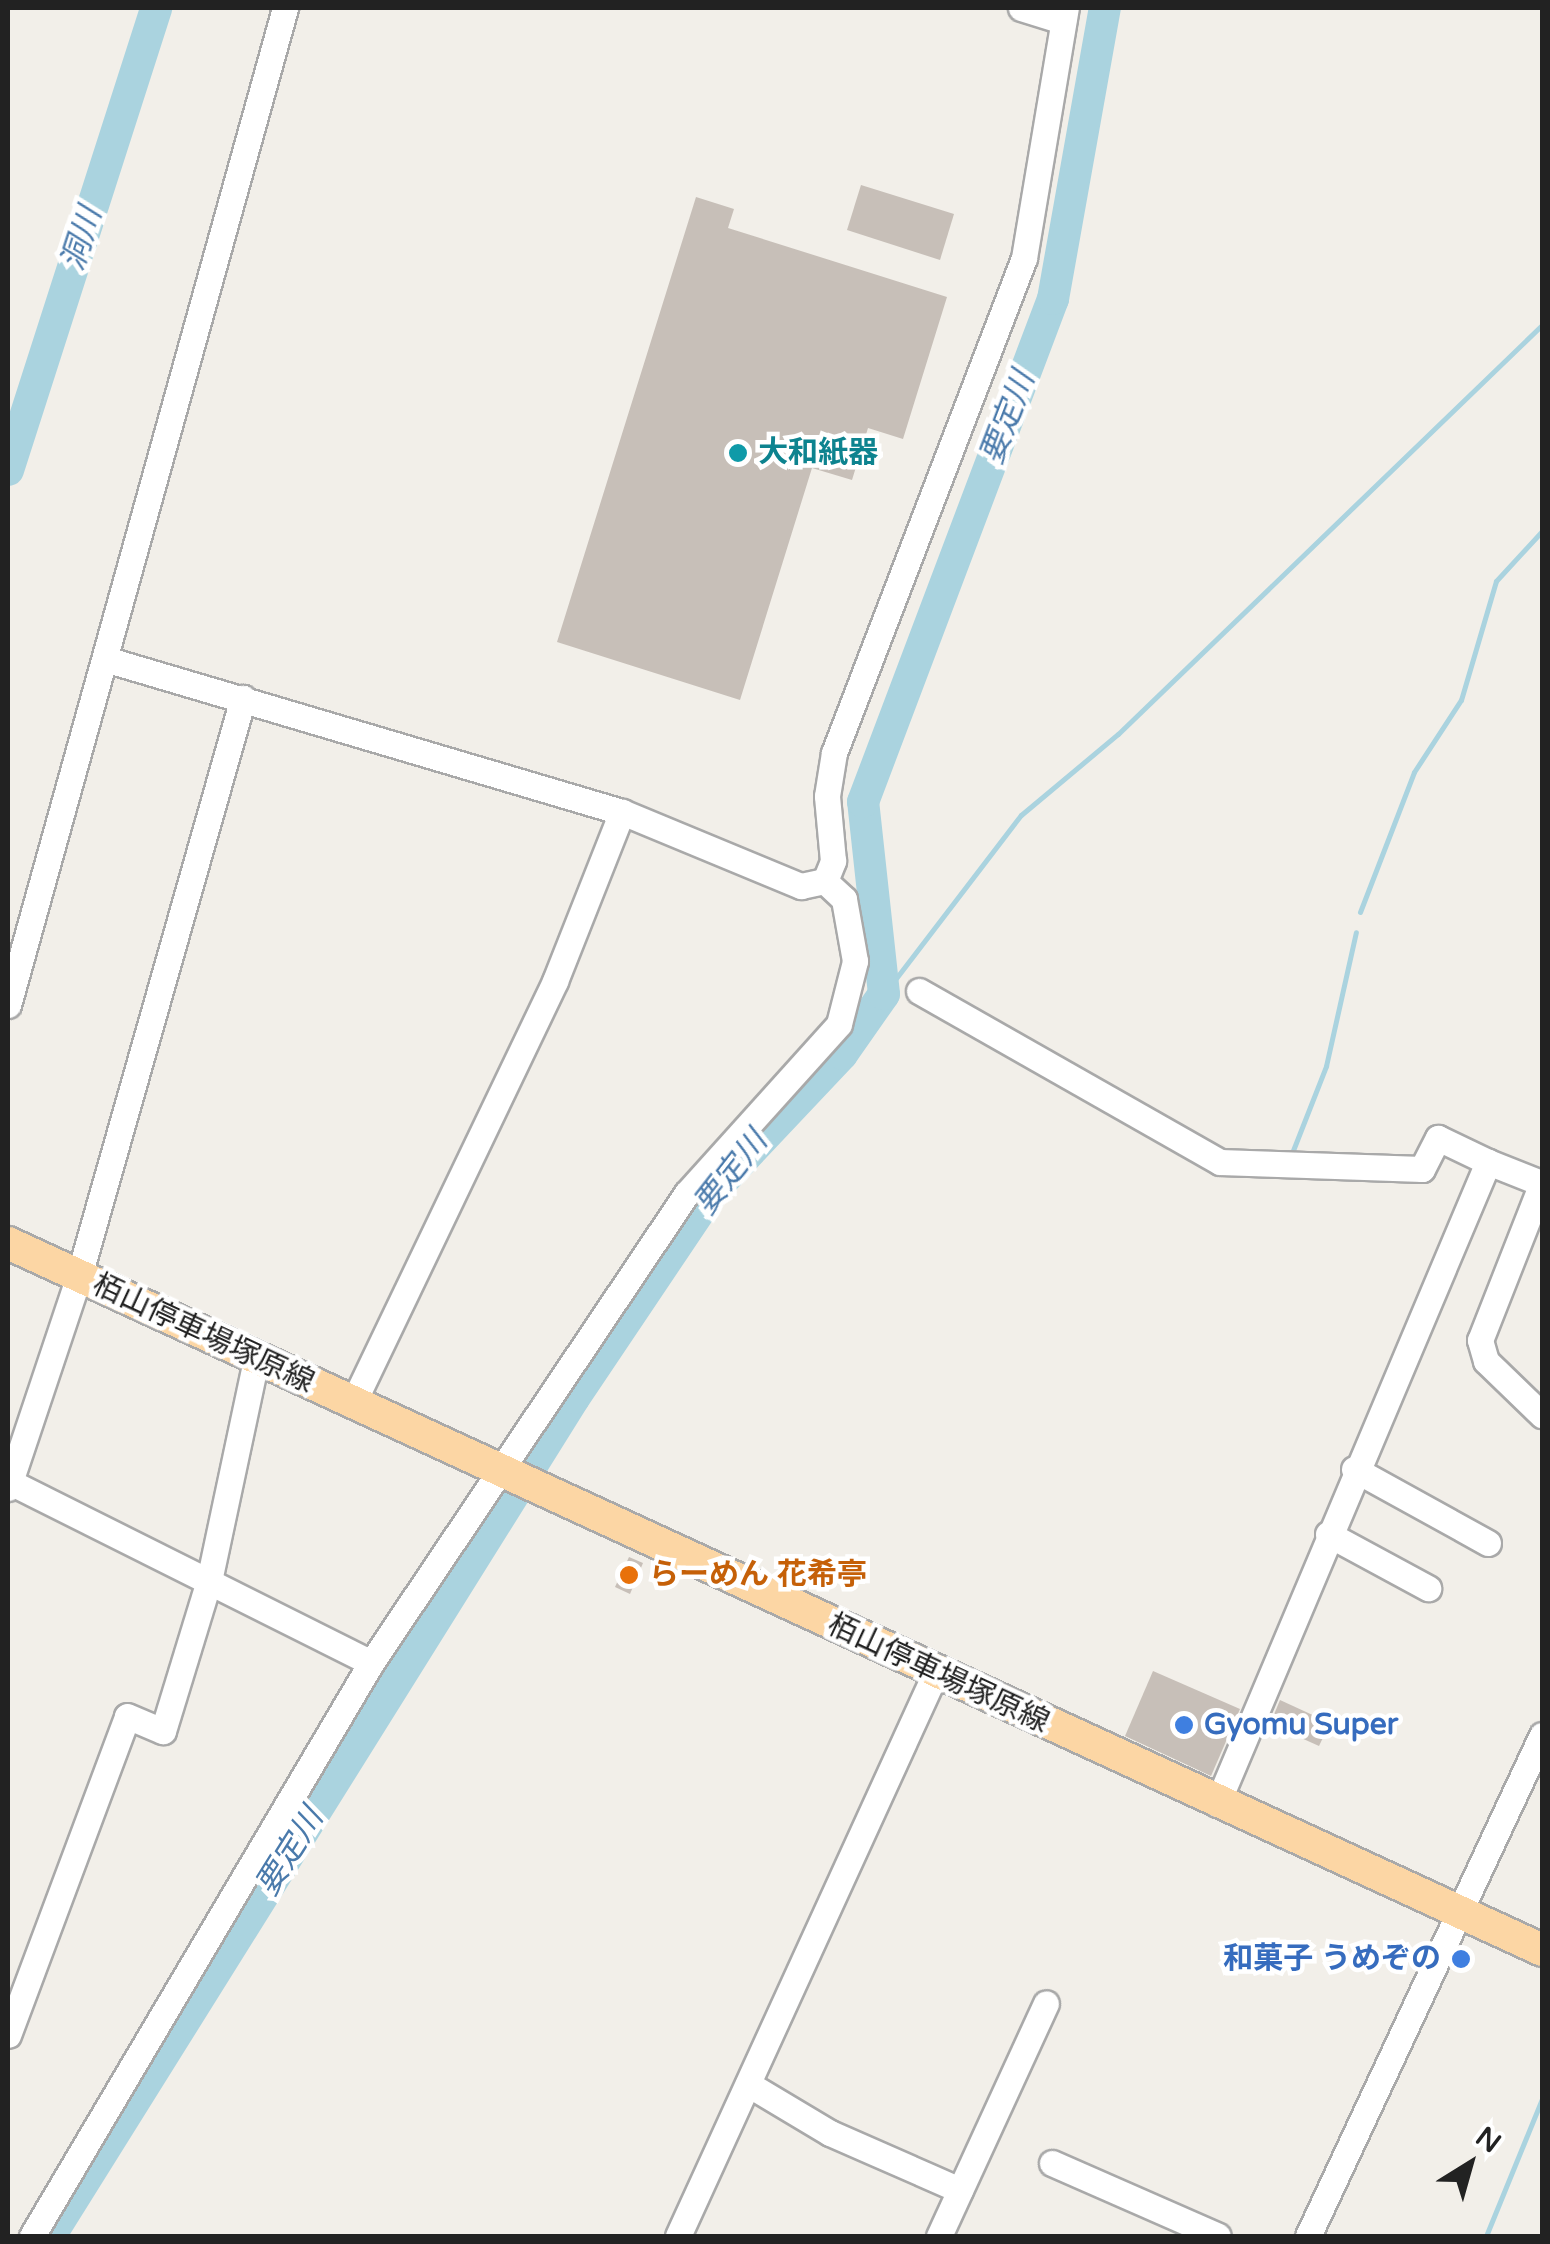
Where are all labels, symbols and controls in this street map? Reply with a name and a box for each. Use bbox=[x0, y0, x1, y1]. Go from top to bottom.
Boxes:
water label: 洞川 bbox=[54, 203, 110, 275]
water label: 要定川 bbox=[973, 366, 1043, 470]
place label: 大和紙器 bbox=[758, 435, 878, 471]
marker: 大和紙器 bbox=[727, 442, 749, 464]
water label: 要定川 bbox=[686, 1123, 776, 1223]
street label: 栢山停車場塚原線 bbox=[87, 1267, 319, 1401]
place label: らーめん 花希亭 bbox=[649, 1557, 867, 1593]
marker: らーめん 花希亭 bbox=[618, 1564, 640, 1586]
street label: 栢山停車場塚原線 bbox=[822, 1607, 1054, 1741]
place label: Gyomu Super bbox=[1204, 1707, 1398, 1743]
marker: Gyomu Super bbox=[1173, 1714, 1195, 1736]
water label: 要定川 bbox=[248, 1801, 332, 1903]
place label: 和菓子 うめぞの bbox=[1223, 1941, 1441, 1977]
marker: 和菓子 うめぞの bbox=[1450, 1948, 1472, 1970]
north arrow bbox=[1420, 2114, 1520, 2214]
text: N bbox=[1469, 2120, 1507, 2160]

